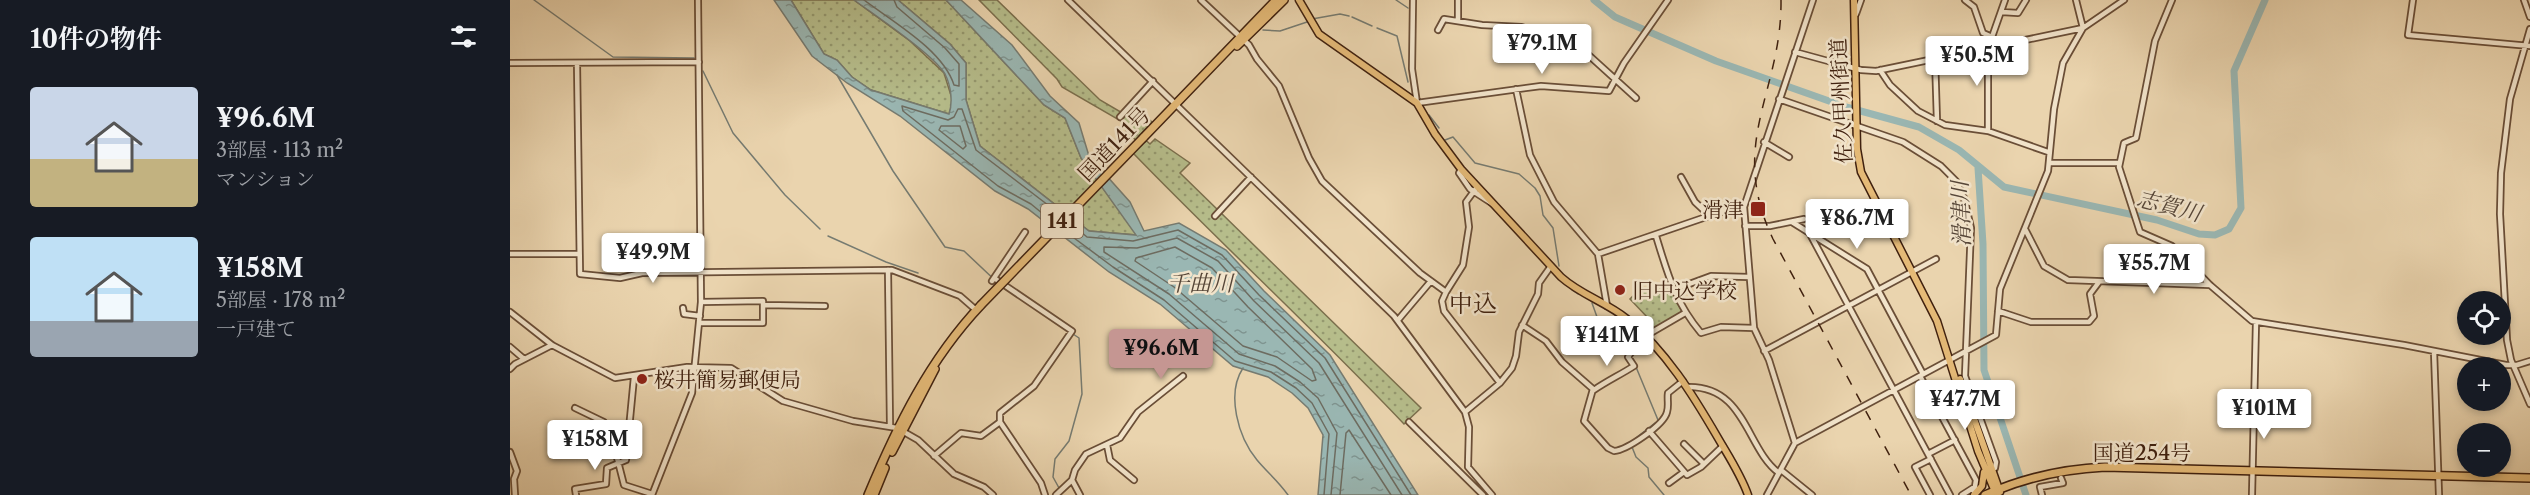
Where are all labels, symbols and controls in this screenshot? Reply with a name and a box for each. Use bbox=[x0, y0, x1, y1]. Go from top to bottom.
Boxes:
icon: filters bbox=[447, 20, 480, 53]
text: 10件の物件 bbox=[30, 23, 162, 55]
pin: ¥79.1M bbox=[1493, 24, 1591, 75]
text: ¥79.1M bbox=[1506, 31, 1578, 55]
pin: ¥50.5M bbox=[1928, 36, 2026, 87]
street label: 佐久甲州街道 bbox=[1825, 37, 1857, 165]
text: ¥50.5M bbox=[1939, 43, 2015, 67]
text: ¥96.6M bbox=[216, 102, 315, 134]
street label: 国道141号 bbox=[1073, 102, 1155, 186]
icon: home bbox=[78, 111, 150, 183]
text: 3部屋 · 113 m² bbox=[216, 138, 343, 162]
text: マンション bbox=[216, 167, 315, 191]
water label: 滑津川 bbox=[1946, 179, 1976, 247]
water label: 志賀川 bbox=[2134, 185, 2206, 228]
place label: 滑津 bbox=[1702, 197, 1744, 222]
pin: ¥86.7M bbox=[1808, 199, 1906, 250]
marker: 滑津 bbox=[1749, 200, 1767, 218]
road number: 141 bbox=[1041, 204, 1083, 238]
text: ¥86.7M bbox=[1820, 206, 1894, 230]
pin: ¥49.9M bbox=[604, 233, 702, 284]
text: ¥49.9M bbox=[616, 240, 690, 264]
pin: ¥55.7M bbox=[2105, 244, 2203, 295]
text: ¥55.7M bbox=[2118, 251, 2190, 275]
text: ¥158M bbox=[216, 252, 303, 284]
icon: home bbox=[78, 261, 150, 333]
water label: 千曲川 bbox=[1167, 270, 1235, 297]
place label: 旧中込学校 bbox=[1632, 278, 1737, 303]
marker: 旧中込学校 bbox=[1613, 283, 1627, 297]
text: 5部屋 · 178 m² bbox=[216, 288, 345, 312]
district label: 中込 bbox=[1449, 289, 1497, 318]
map controls bbox=[2457, 291, 2511, 477]
button: locate bbox=[2457, 291, 2511, 345]
pin: ¥141M bbox=[1565, 316, 1649, 367]
text: 一戸建て bbox=[216, 317, 296, 341]
text: ¥141M bbox=[1575, 323, 1639, 347]
pin: ¥96.6M bbox=[1112, 329, 1210, 380]
text: ¥96.6M bbox=[1123, 336, 1199, 360]
button: + bbox=[2457, 357, 2511, 411]
place label: 桜井簡易郵便局 bbox=[654, 367, 801, 392]
marker: 桜井簡易郵便局 bbox=[635, 372, 649, 386]
pin: ¥47.7M bbox=[1916, 380, 2014, 431]
text: ¥47.7M bbox=[1929, 387, 2001, 411]
pin: ¥101M bbox=[2222, 389, 2306, 440]
text: ¥101M bbox=[2231, 396, 2297, 420]
pin: ¥158M bbox=[553, 420, 637, 471]
button: − bbox=[2457, 423, 2511, 477]
text: ¥158M bbox=[561, 427, 629, 451]
street label: 国道254号 bbox=[2093, 440, 2191, 465]

